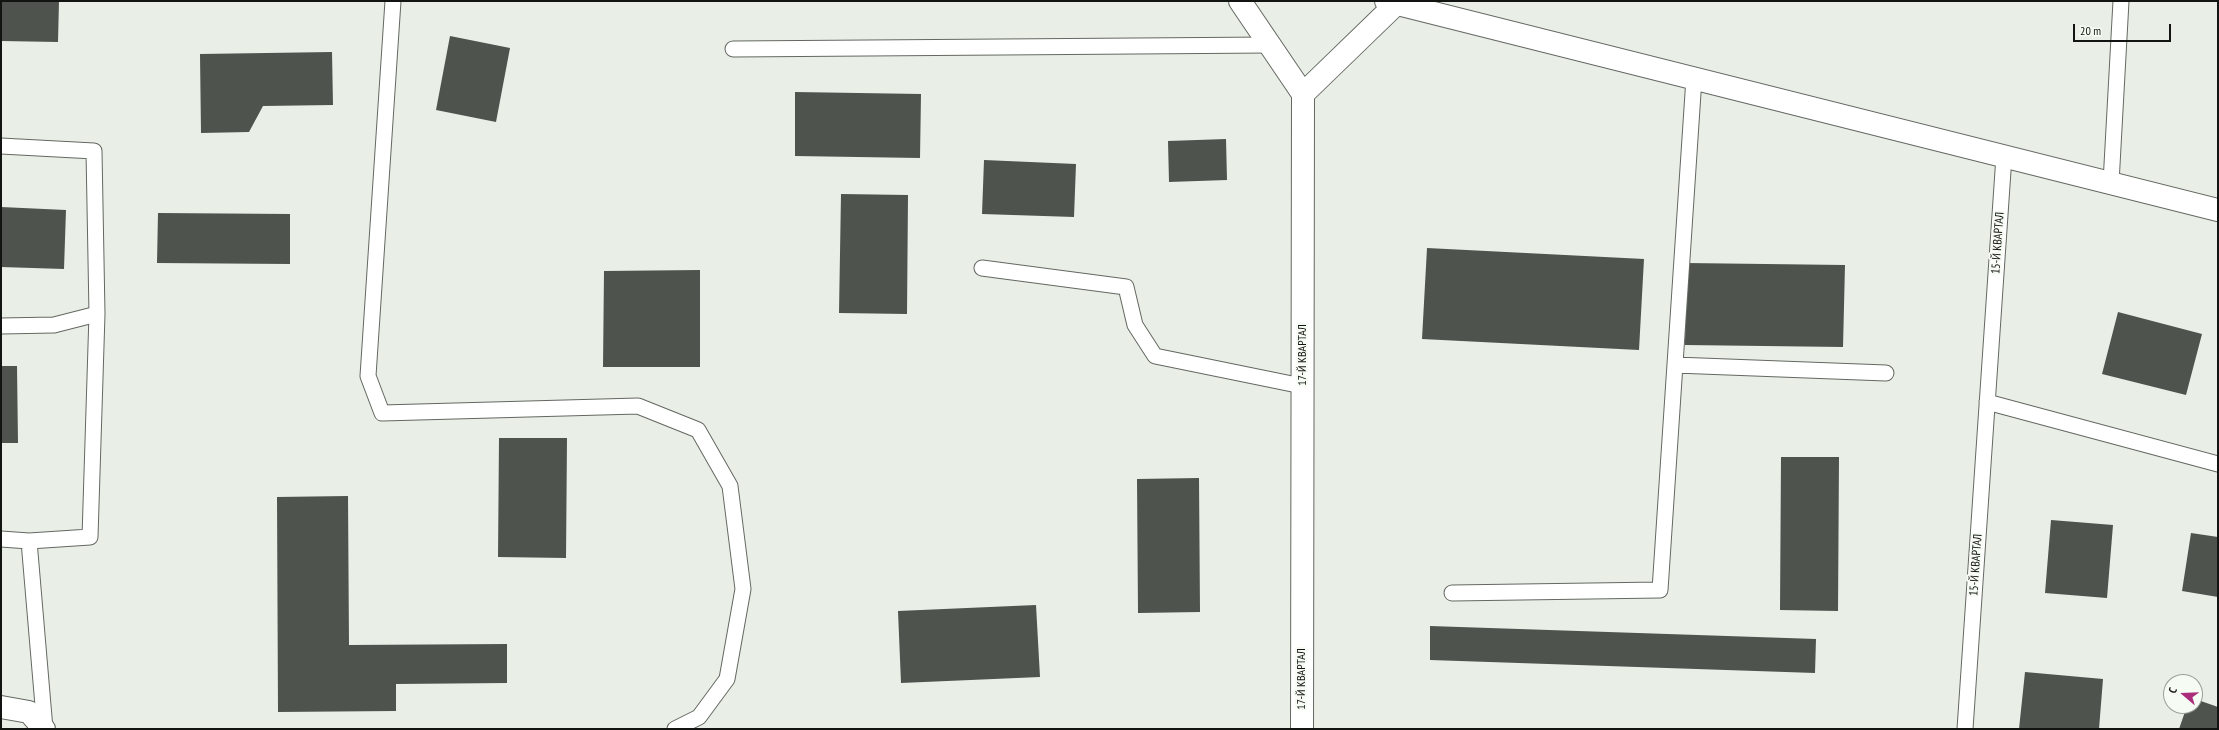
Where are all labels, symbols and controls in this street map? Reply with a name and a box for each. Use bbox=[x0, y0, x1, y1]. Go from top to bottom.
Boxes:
scale bar bbox=[2075, 16, 2173, 42]
text: 20 m bbox=[2080, 23, 2101, 38]
street label: 15-Й КВАРТАЛ bbox=[1989, 211, 2007, 275]
street label: 17-Й КВАРТАЛ bbox=[1296, 324, 1310, 386]
street label: 15-Й КВАРТАЛ bbox=[1967, 533, 1985, 597]
street label: 17-Й КВАРТАЛ bbox=[1295, 648, 1309, 710]
north arrow bbox=[2163, 674, 2203, 714]
text: С bbox=[2165, 686, 2180, 695]

